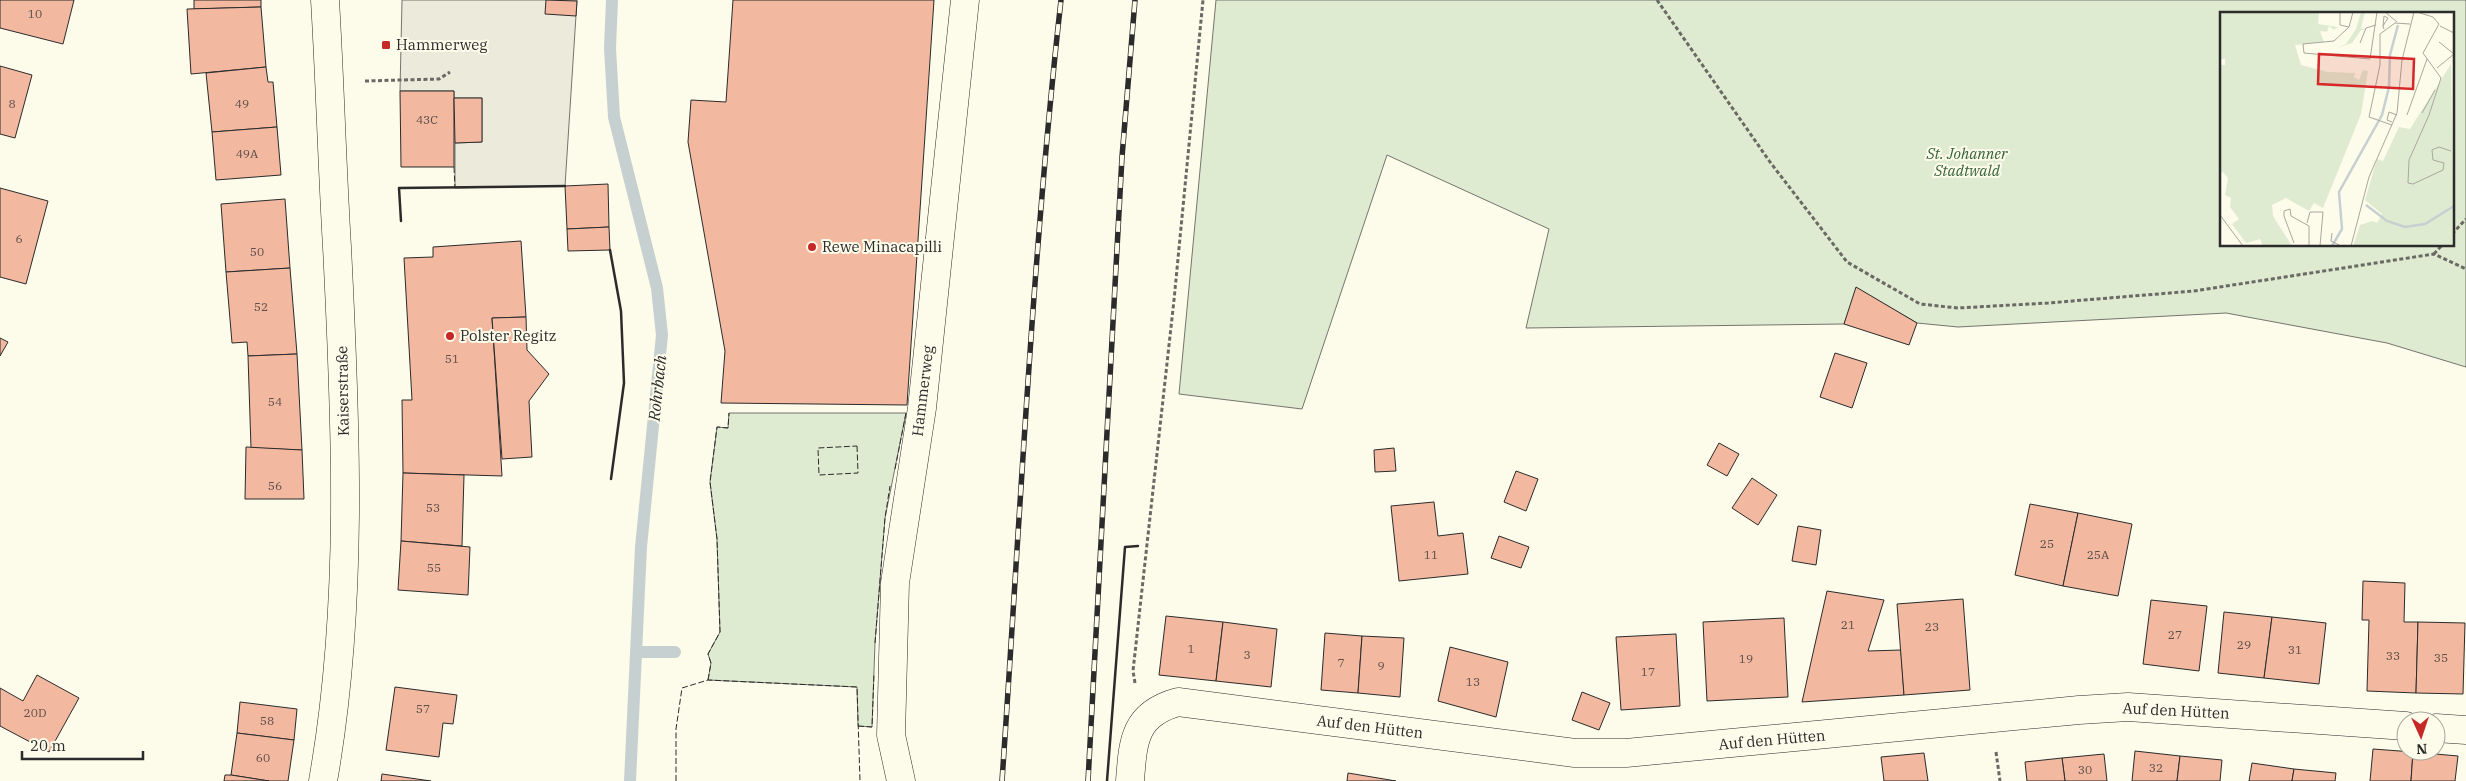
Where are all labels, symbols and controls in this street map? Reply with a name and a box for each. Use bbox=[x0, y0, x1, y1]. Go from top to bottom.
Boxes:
house number: 10 bbox=[28, 6, 42, 21]
inset map bbox=[2220, 12, 2454, 246]
place label: Hammerweg bbox=[396, 35, 487, 54]
marker: Hammerweg bbox=[380, 39, 392, 51]
house number: 8 bbox=[8, 96, 16, 111]
house number: 49 bbox=[235, 96, 249, 111]
house number: 43C bbox=[416, 112, 438, 127]
park label: St. Johanner Stadtwald bbox=[1925, 144, 2008, 180]
house number: 49A bbox=[236, 146, 259, 161]
house number: 6 bbox=[15, 231, 23, 246]
place label: Rewe Minacapilli bbox=[822, 237, 942, 256]
marker: Rewe Minacapilli bbox=[806, 241, 818, 253]
house number: 50 bbox=[250, 244, 264, 259]
house number: 52 bbox=[254, 299, 268, 314]
place label: Polster Regitz bbox=[460, 326, 556, 345]
marker: Polster Regitz bbox=[444, 330, 456, 342]
street label: Hammerweg bbox=[907, 344, 938, 437]
street label: Kaiserstraße bbox=[332, 346, 353, 436]
house number: 51 bbox=[445, 351, 459, 366]
water label: Rohrbach bbox=[643, 354, 670, 423]
house number: 54 bbox=[268, 394, 282, 409]
house number: 56 bbox=[268, 478, 282, 493]
house number: 53 bbox=[426, 500, 440, 515]
house number: 25 bbox=[2040, 536, 2054, 551]
house number: 11 bbox=[1424, 547, 1438, 562]
house number: 25A bbox=[2087, 547, 2110, 562]
house number: 55 bbox=[427, 560, 441, 575]
house number: 21 bbox=[1841, 617, 1855, 632]
house number: 23 bbox=[1925, 619, 1939, 634]
house number: 27 bbox=[2168, 627, 2182, 642]
house number: 29 bbox=[2237, 637, 2251, 652]
house number: 1 bbox=[1187, 641, 1195, 656]
house number: 31 bbox=[2288, 642, 2302, 657]
house number: 3 bbox=[1243, 647, 1251, 662]
house number: 33 bbox=[2386, 648, 2400, 663]
house number: 35 bbox=[2434, 650, 2448, 665]
house number: 19 bbox=[1739, 651, 1753, 666]
house number: 7 bbox=[1337, 655, 1345, 670]
house number: 9 bbox=[1377, 658, 1385, 673]
house number: 17 bbox=[1641, 664, 1655, 679]
house number: 13 bbox=[1466, 674, 1480, 689]
street label: Auf den Hütten bbox=[2122, 698, 2230, 723]
house number: 57 bbox=[416, 701, 430, 716]
house number: 20D bbox=[24, 705, 46, 720]
street label: Auf den Hütten bbox=[1316, 711, 1425, 743]
north arrow bbox=[2396, 711, 2446, 761]
house number: 58 bbox=[260, 713, 274, 728]
street label: Auf den Hütten bbox=[1718, 725, 1827, 754]
scale bar bbox=[22, 728, 144, 760]
text: 20 m bbox=[30, 736, 66, 755]
text: N bbox=[2416, 740, 2428, 758]
house number: 60 bbox=[256, 750, 270, 765]
house number: 32 bbox=[2149, 760, 2163, 775]
house number: 30 bbox=[2078, 762, 2092, 777]

